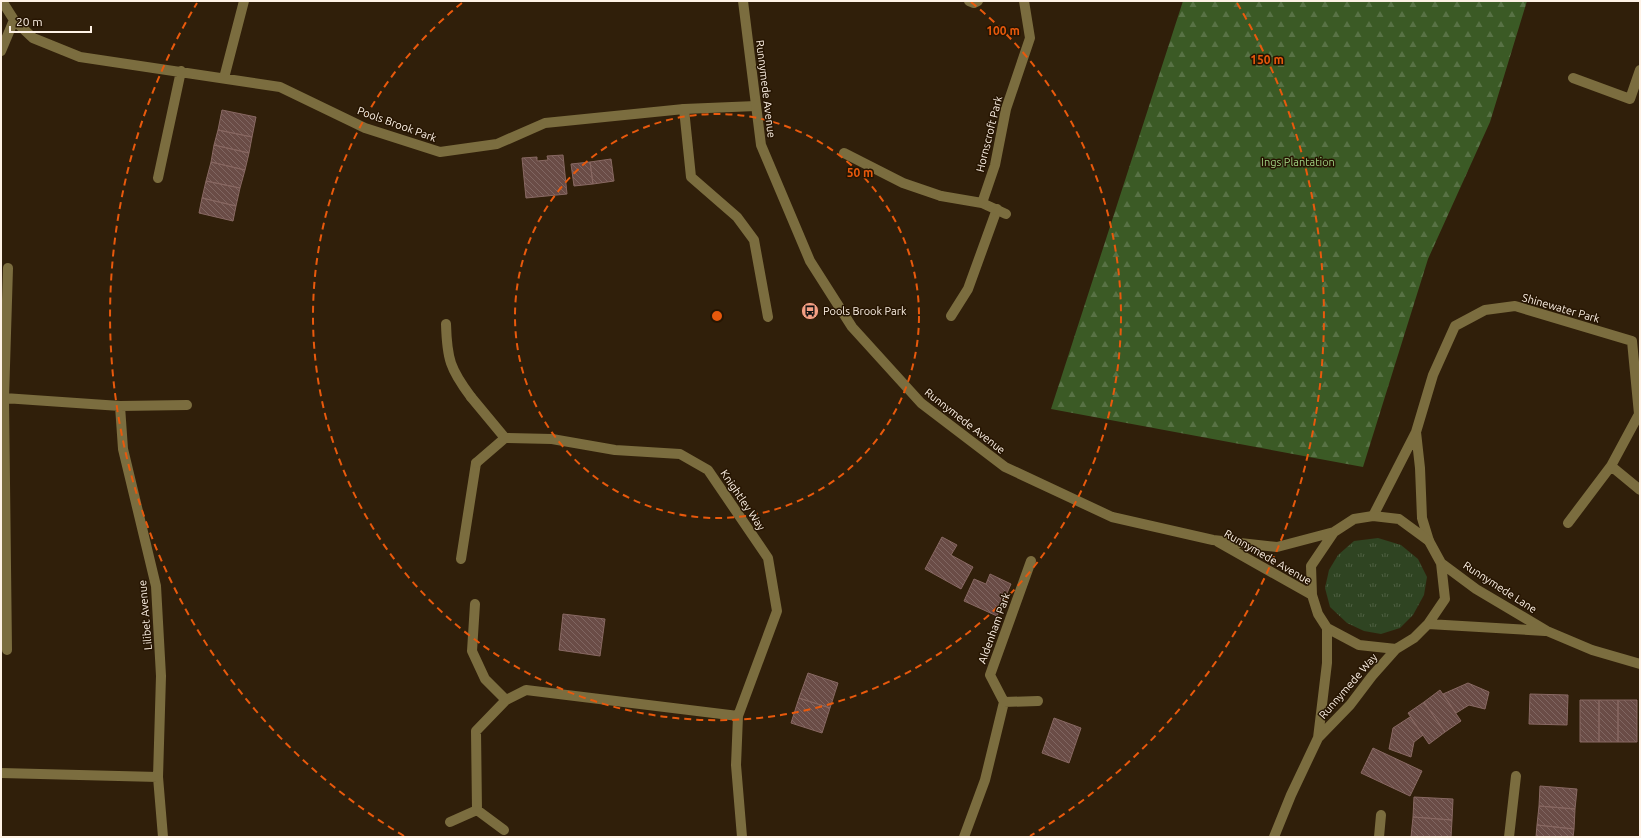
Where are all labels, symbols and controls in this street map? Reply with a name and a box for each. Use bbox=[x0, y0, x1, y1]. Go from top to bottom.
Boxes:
scale bar bbox=[10, 8, 91, 34]
text: 20 m bbox=[16, 15, 43, 28]
text: 100 m bbox=[986, 24, 1020, 37]
street label: Runnymede Avenue bbox=[754, 39, 778, 139]
text: 150 m bbox=[1250, 53, 1284, 66]
street label: Hornscroft Park bbox=[974, 94, 1004, 173]
street label: Pools Brook Park bbox=[356, 104, 439, 144]
park label: Ings Plantation bbox=[1261, 156, 1335, 168]
text: 50 m bbox=[847, 166, 873, 179]
street label: Shinewater Park bbox=[1521, 291, 1602, 325]
bus stop icon: Pools Brook Park bbox=[800, 301, 820, 321]
place label: Pools Brook Park bbox=[823, 305, 907, 317]
centre of rings bbox=[710, 309, 724, 323]
street label: Runnymede Avenue bbox=[922, 386, 1008, 456]
street label: Knightley Way bbox=[718, 468, 768, 533]
street label: Runnymede Avenue bbox=[1222, 527, 1314, 587]
street label: Runnymede Lane bbox=[1461, 559, 1539, 615]
street label: Lilibet Avenue bbox=[136, 579, 154, 651]
street label: Aldenham Park bbox=[976, 590, 1013, 665]
street label: Runnymede Way bbox=[1316, 650, 1380, 721]

